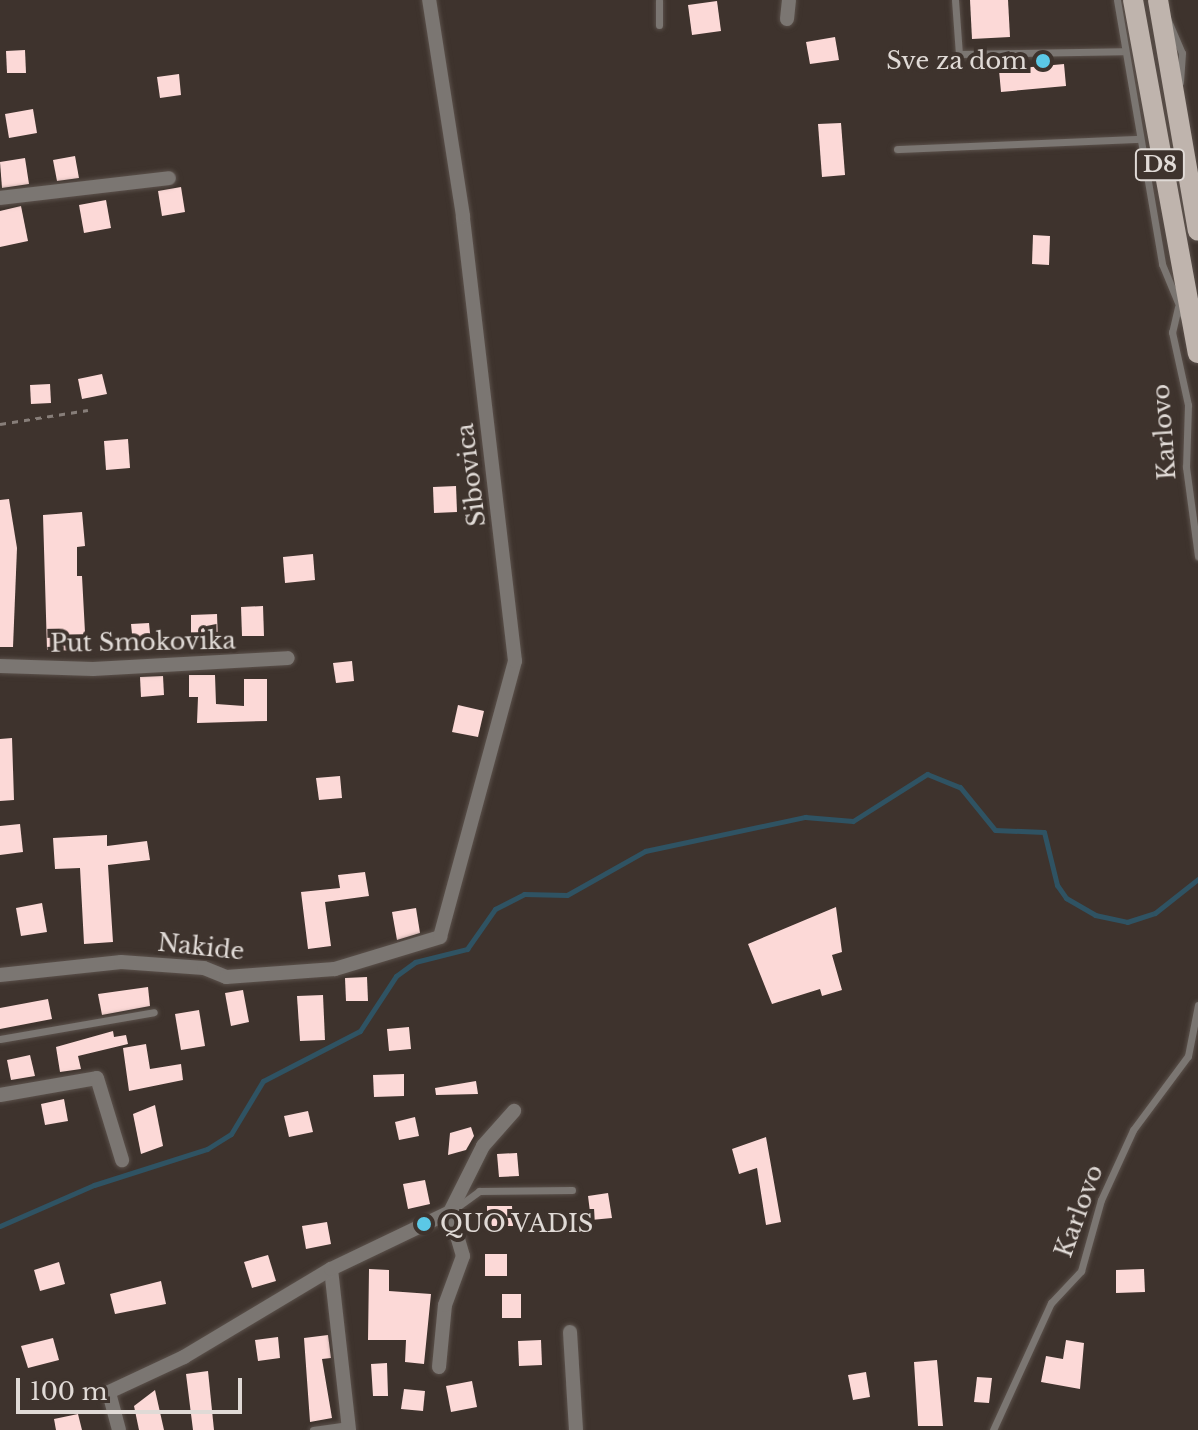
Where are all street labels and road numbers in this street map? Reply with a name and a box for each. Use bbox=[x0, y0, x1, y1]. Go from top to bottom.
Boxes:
road number: D8 bbox=[1134, 147, 1186, 183]
street label: Karlovo bbox=[1146, 383, 1182, 481]
street label: Sibovica bbox=[450, 422, 492, 528]
street label: Put Smokovika bbox=[50, 626, 236, 658]
street label: Nakide bbox=[156, 928, 246, 966]
street label: Karlovo bbox=[1049, 1161, 1109, 1261]

